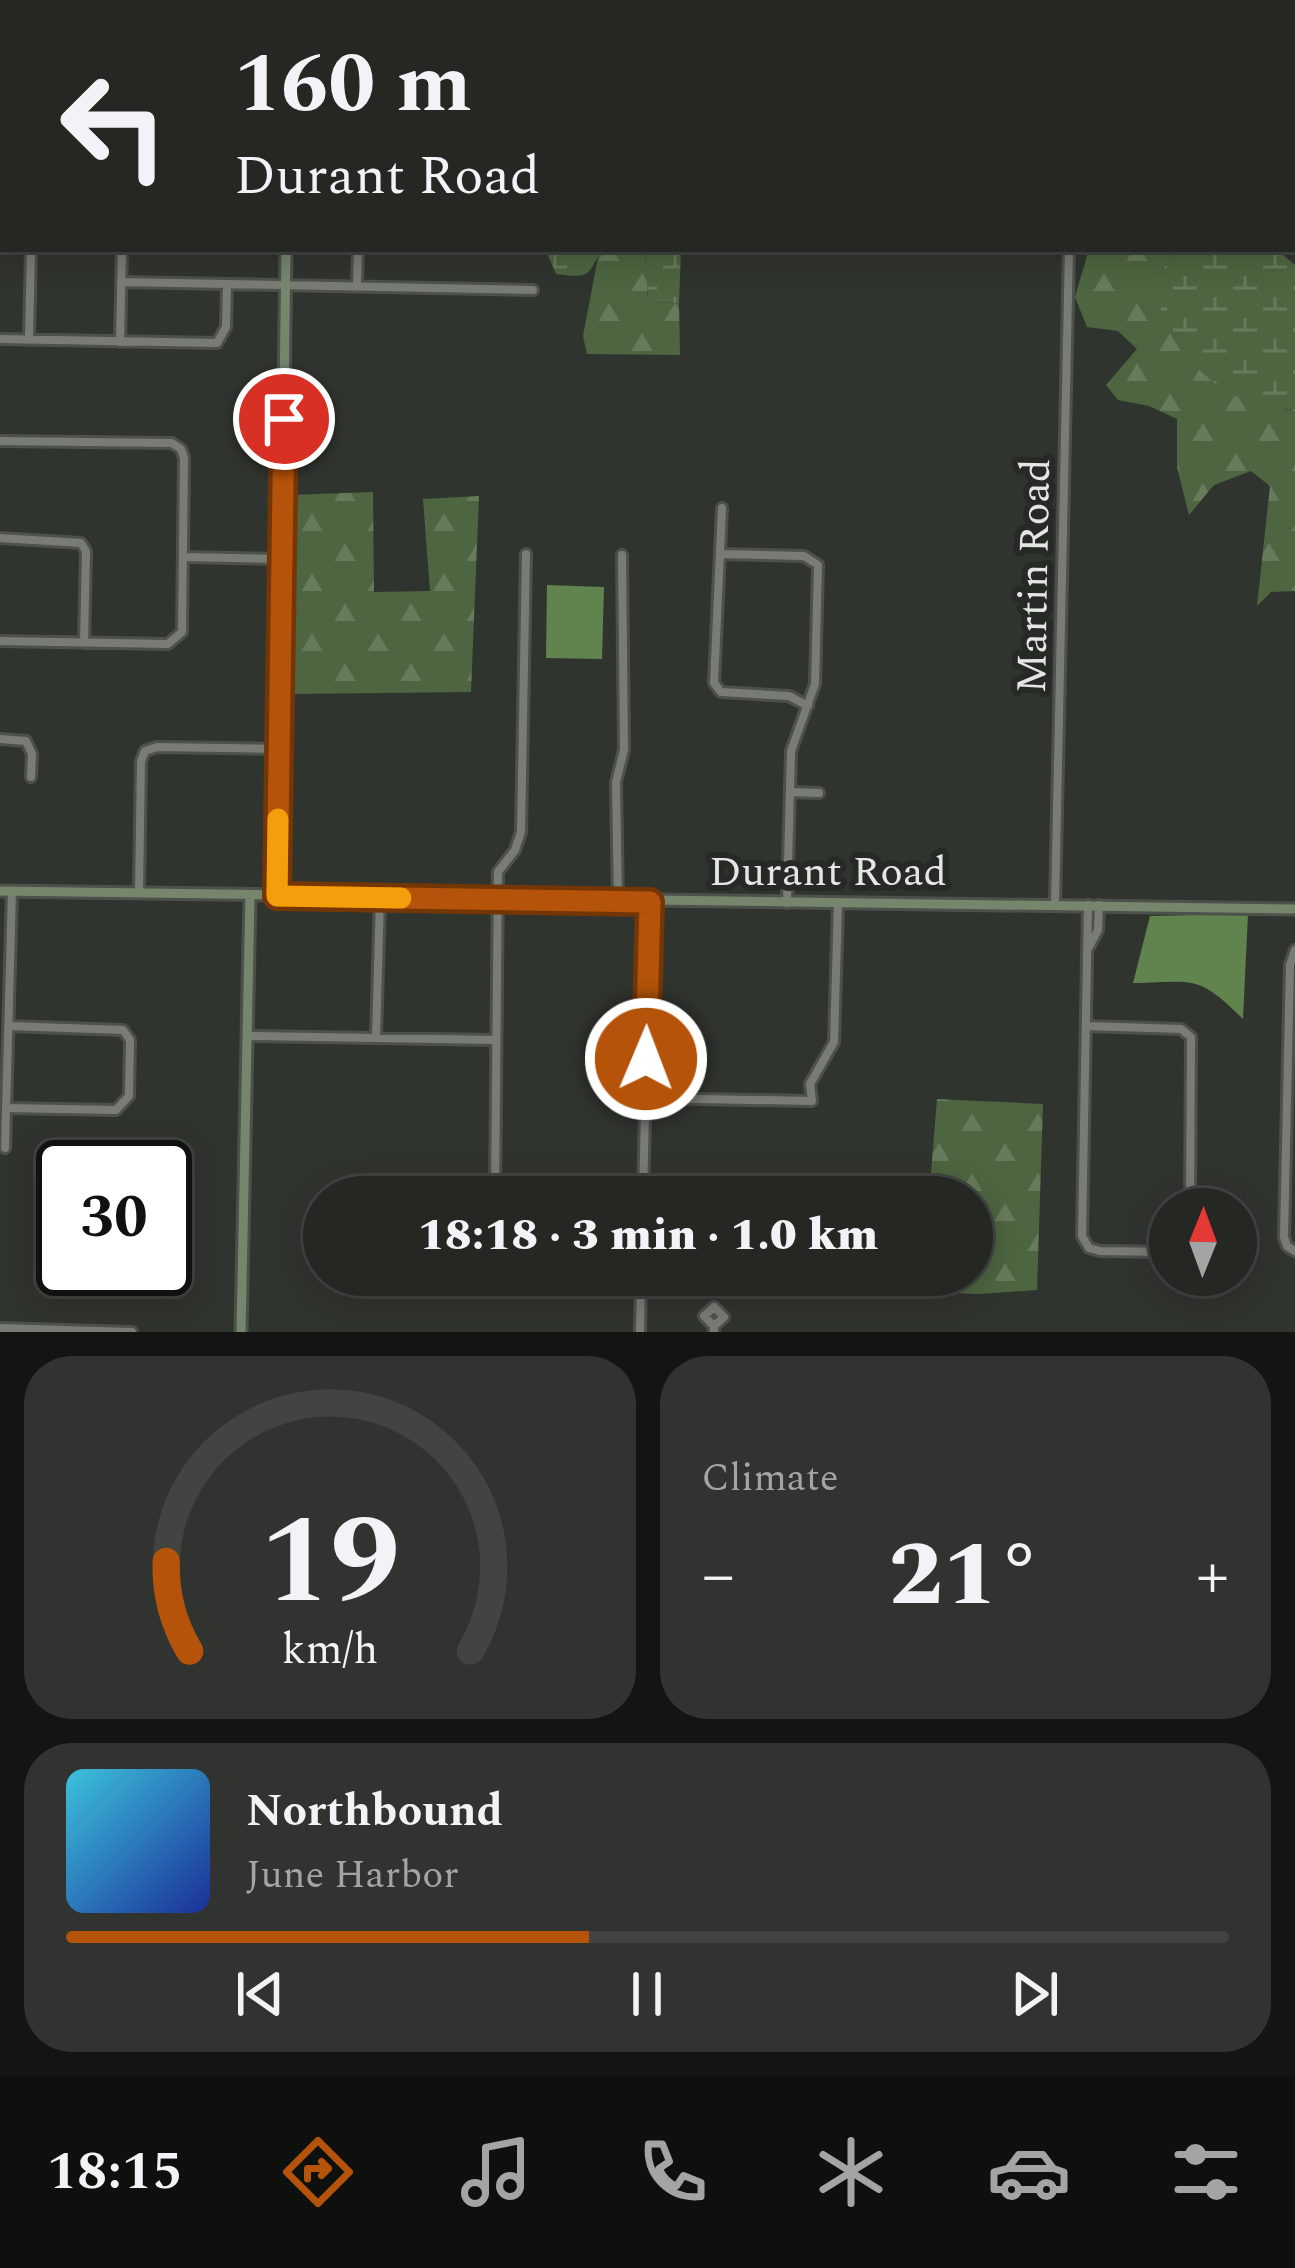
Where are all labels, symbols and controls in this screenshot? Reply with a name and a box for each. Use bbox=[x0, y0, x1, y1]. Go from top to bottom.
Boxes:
text: 160 m bbox=[234, 21, 472, 149]
icon: left bbox=[36, 48, 192, 204]
text: Durant Road bbox=[234, 136, 540, 218]
pin bbox=[233, 368, 335, 470]
icon: arrive bbox=[251, 386, 317, 452]
street label: Martin Road bbox=[1001, 458, 1068, 694]
street label: Durant Road bbox=[709, 841, 947, 904]
position arrow bbox=[583, 996, 709, 1122]
speed limit sign: 30 bbox=[36, 1140, 192, 1296]
north arrow bbox=[1149, 1188, 1257, 1296]
map controls bbox=[1149, 1188, 1257, 1296]
text: 18:18 · 3 min · 1.0 km bbox=[418, 1201, 878, 1270]
text: Climate bbox=[702, 1449, 839, 1508]
text: 19 bbox=[260, 1468, 400, 1658]
text: 21° bbox=[889, 1508, 1042, 1645]
text: − bbox=[702, 1526, 735, 1627]
text: + bbox=[1196, 1526, 1229, 1627]
text: km/h bbox=[281, 1617, 378, 1682]
text: Northbound bbox=[246, 1777, 503, 1846]
text: June Harbor bbox=[246, 1846, 459, 1905]
icon: previous bbox=[227, 1961, 293, 2027]
icon: pause bbox=[614, 1961, 680, 2027]
icon: next bbox=[1002, 1961, 1068, 2027]
icon: directions bbox=[276, 2130, 360, 2214]
icon: music bbox=[454, 2130, 538, 2214]
icon: phone bbox=[631, 2130, 715, 2214]
icon: climate bbox=[809, 2130, 893, 2214]
icon: car bbox=[987, 2130, 1071, 2214]
icon: filters bbox=[1164, 2130, 1248, 2214]
text: 18:15 bbox=[47, 2131, 182, 2213]

